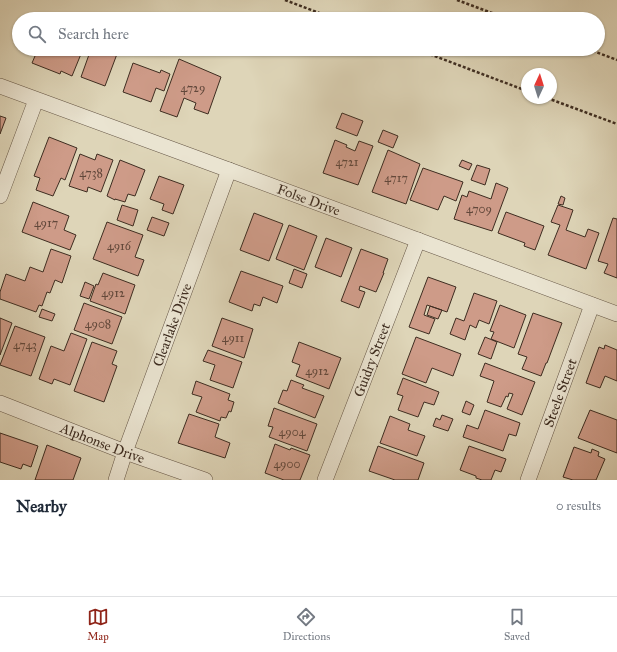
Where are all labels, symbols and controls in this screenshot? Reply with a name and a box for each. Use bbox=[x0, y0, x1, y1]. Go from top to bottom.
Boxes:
search box bbox=[12, 12, 605, 56]
icon: search bbox=[26, 23, 48, 45]
text: Search here bbox=[58, 25, 129, 43]
north arrow bbox=[521, 68, 557, 104]
house number: 4729 bbox=[181, 81, 205, 95]
house number: 4721 bbox=[335, 155, 359, 169]
house number: 4738 bbox=[79, 166, 103, 180]
house number: 4717 bbox=[384, 171, 408, 185]
street label: Folse Drive bbox=[275, 180, 343, 219]
house number: 4709 bbox=[466, 202, 492, 216]
house number: 4917 bbox=[34, 216, 58, 230]
house number: 4916 bbox=[107, 239, 132, 253]
street label: Clearlake Drive bbox=[149, 281, 195, 369]
house number: 4912 bbox=[101, 286, 125, 300]
house number: 4908 bbox=[85, 317, 111, 331]
street label: Guidry Street bbox=[350, 320, 394, 399]
house number: 4911 bbox=[222, 331, 245, 345]
house number: 4743 bbox=[13, 338, 37, 352]
street label: Steele Street bbox=[540, 356, 580, 429]
house number: 4912 bbox=[305, 364, 329, 378]
street label: Alphonse Drive bbox=[57, 419, 147, 467]
house number: 4904 bbox=[279, 425, 306, 439]
house number: 4900 bbox=[273, 457, 301, 471]
text: Nearby bbox=[16, 496, 67, 517]
text: 0 results bbox=[556, 498, 601, 514]
tab: Map bbox=[87, 606, 109, 643]
tab: Directions bbox=[283, 606, 330, 643]
tab: Saved bbox=[504, 606, 530, 643]

